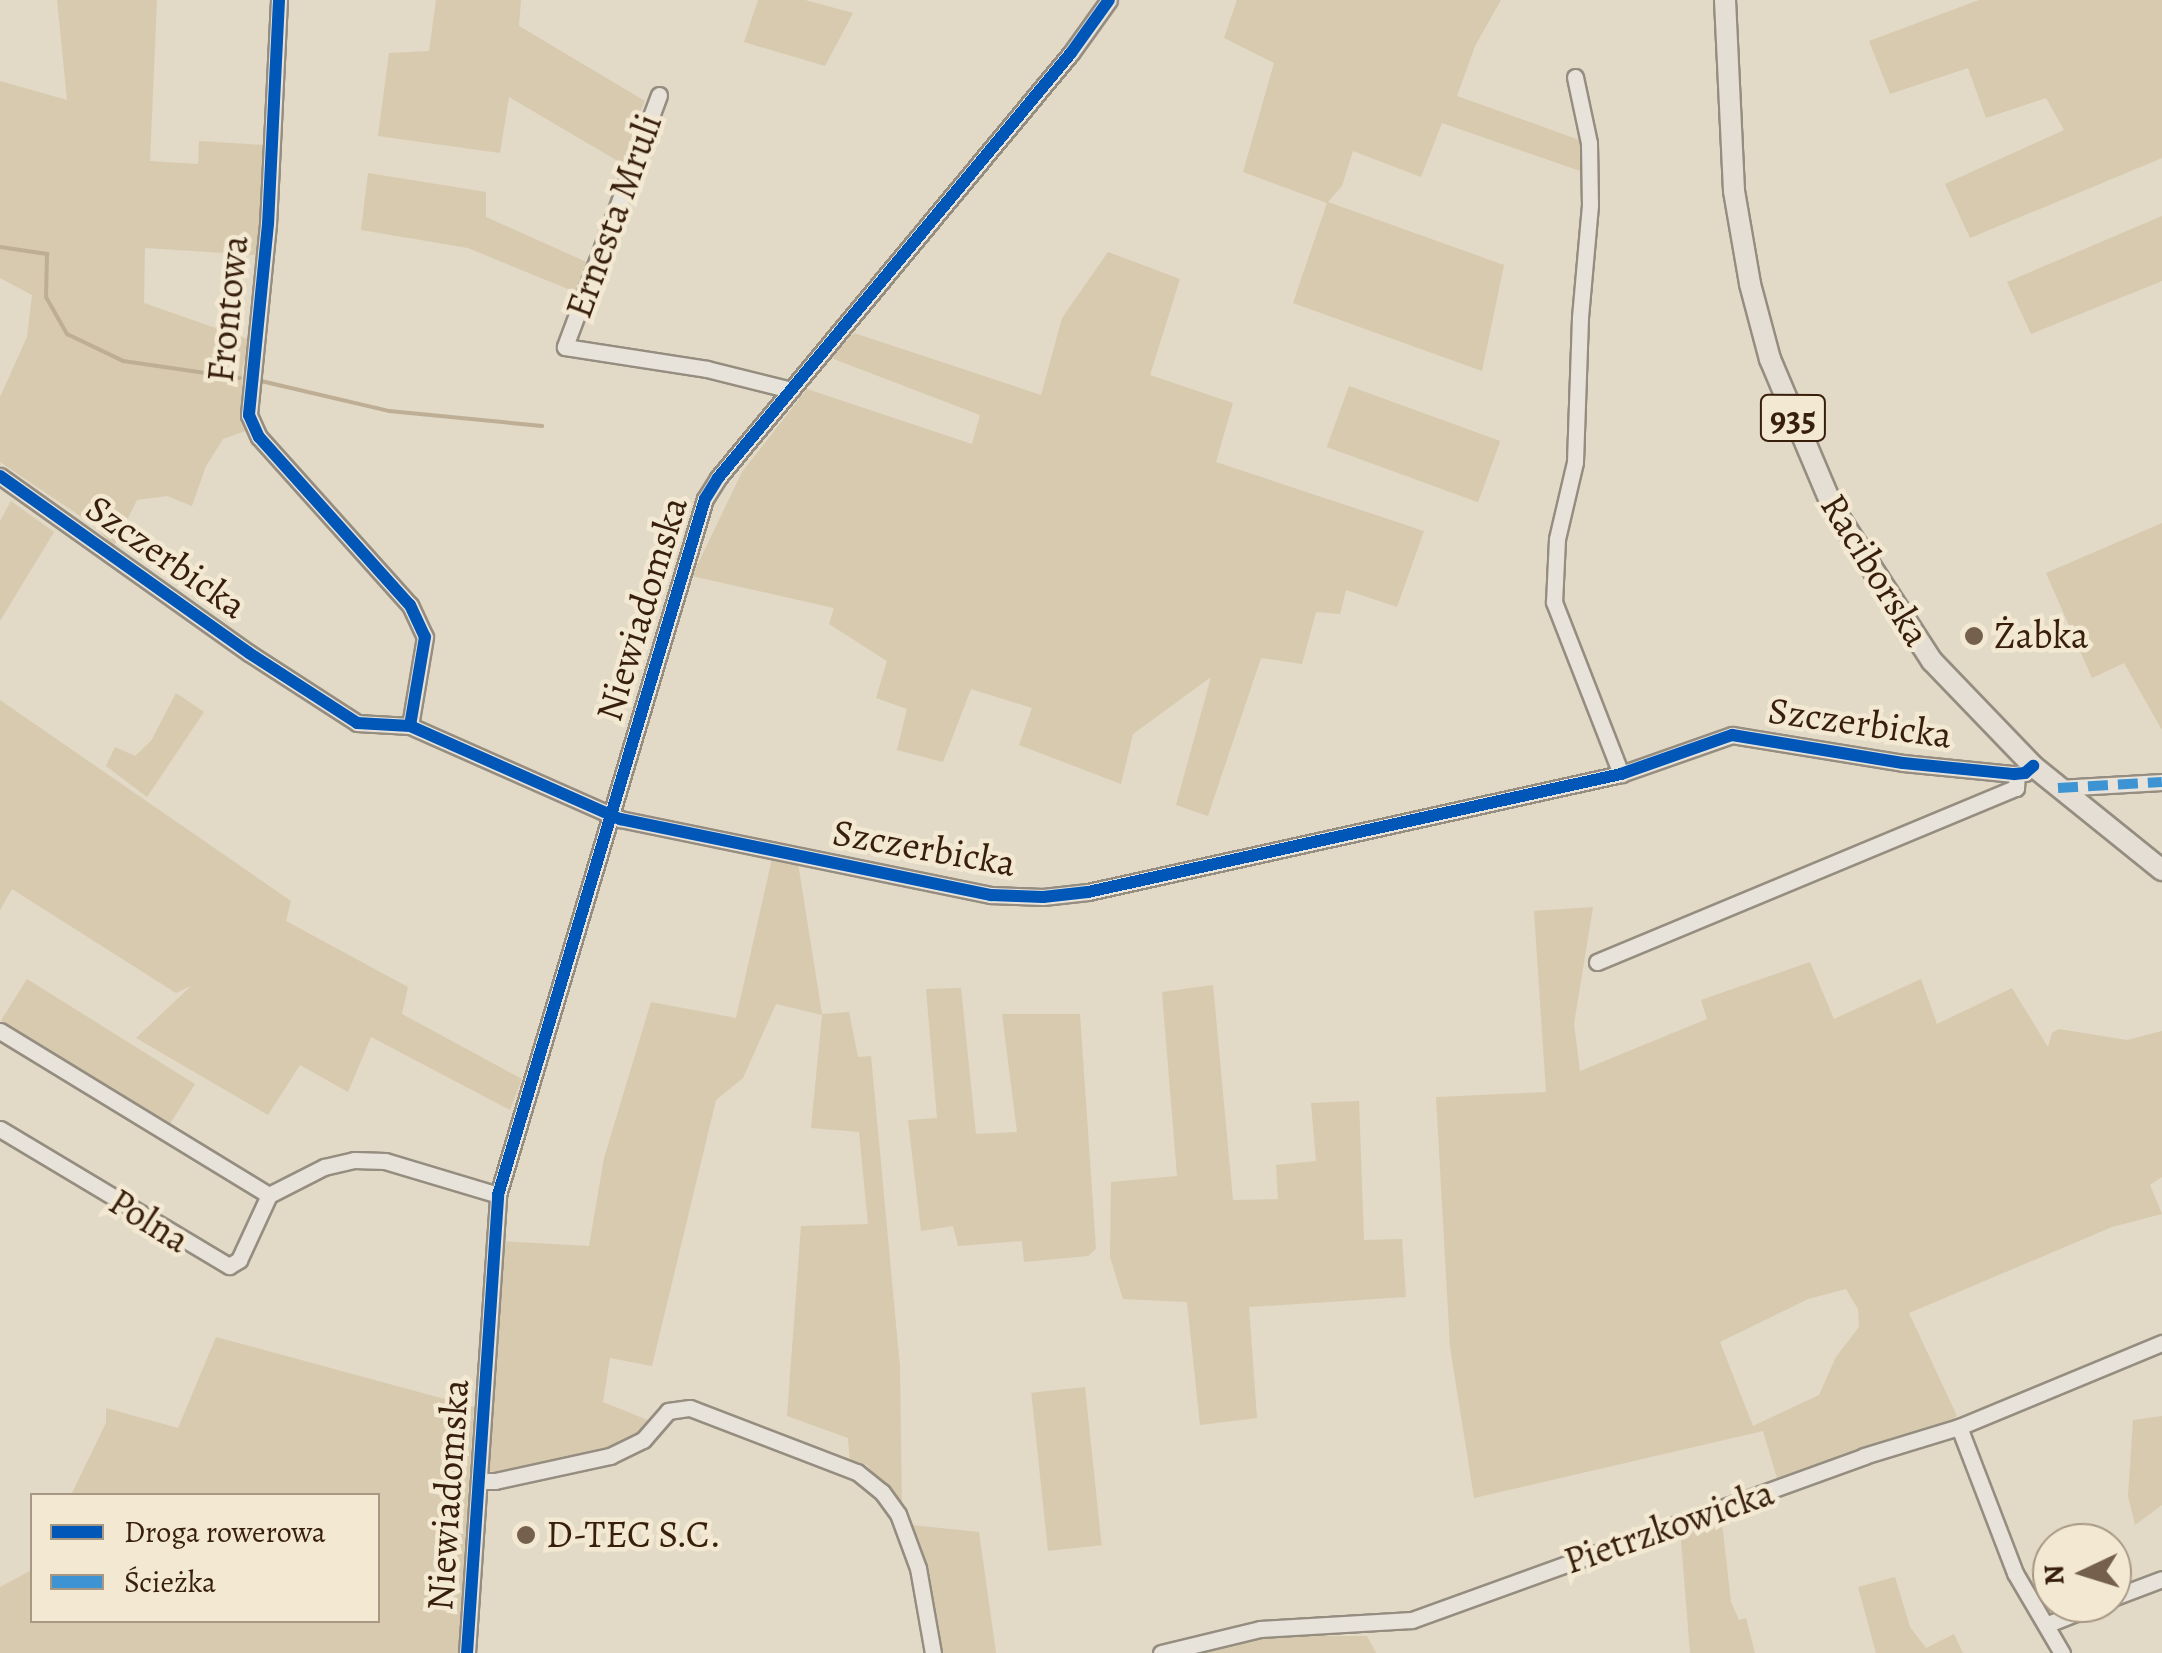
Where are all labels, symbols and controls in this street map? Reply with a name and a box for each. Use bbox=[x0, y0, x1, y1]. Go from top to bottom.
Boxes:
street label: Ernesta Mruli bbox=[556, 108, 672, 324]
street label: Frontowa bbox=[198, 233, 258, 385]
road number: 935 bbox=[1758, 388, 1828, 448]
street label: Szczerbicka bbox=[77, 485, 255, 629]
street label: Raciborska bbox=[1810, 485, 1940, 655]
street label: Niewiadomska bbox=[586, 491, 698, 727]
place label: Żabka bbox=[1994, 613, 2088, 659]
marker: Żabka bbox=[1963, 625, 1985, 647]
street label: Szczerbicka bbox=[1765, 688, 1955, 758]
street label: Szczerbicka bbox=[829, 810, 1019, 886]
street label: Polna bbox=[100, 1179, 198, 1263]
street label: Niewiadomska bbox=[417, 1378, 479, 1612]
street label: Pietrzkowicka bbox=[1558, 1470, 1780, 1584]
legend bbox=[30, 1493, 380, 1623]
text: Droga rowerowa bbox=[124, 1512, 326, 1552]
place label: D-TEC S.C. bbox=[546, 1512, 721, 1558]
north arrow bbox=[2032, 1523, 2132, 1623]
marker: D-TEC S.C. bbox=[515, 1524, 537, 1546]
text: Ścieżka bbox=[124, 1562, 216, 1602]
text: N bbox=[2034, 1563, 2074, 1586]

